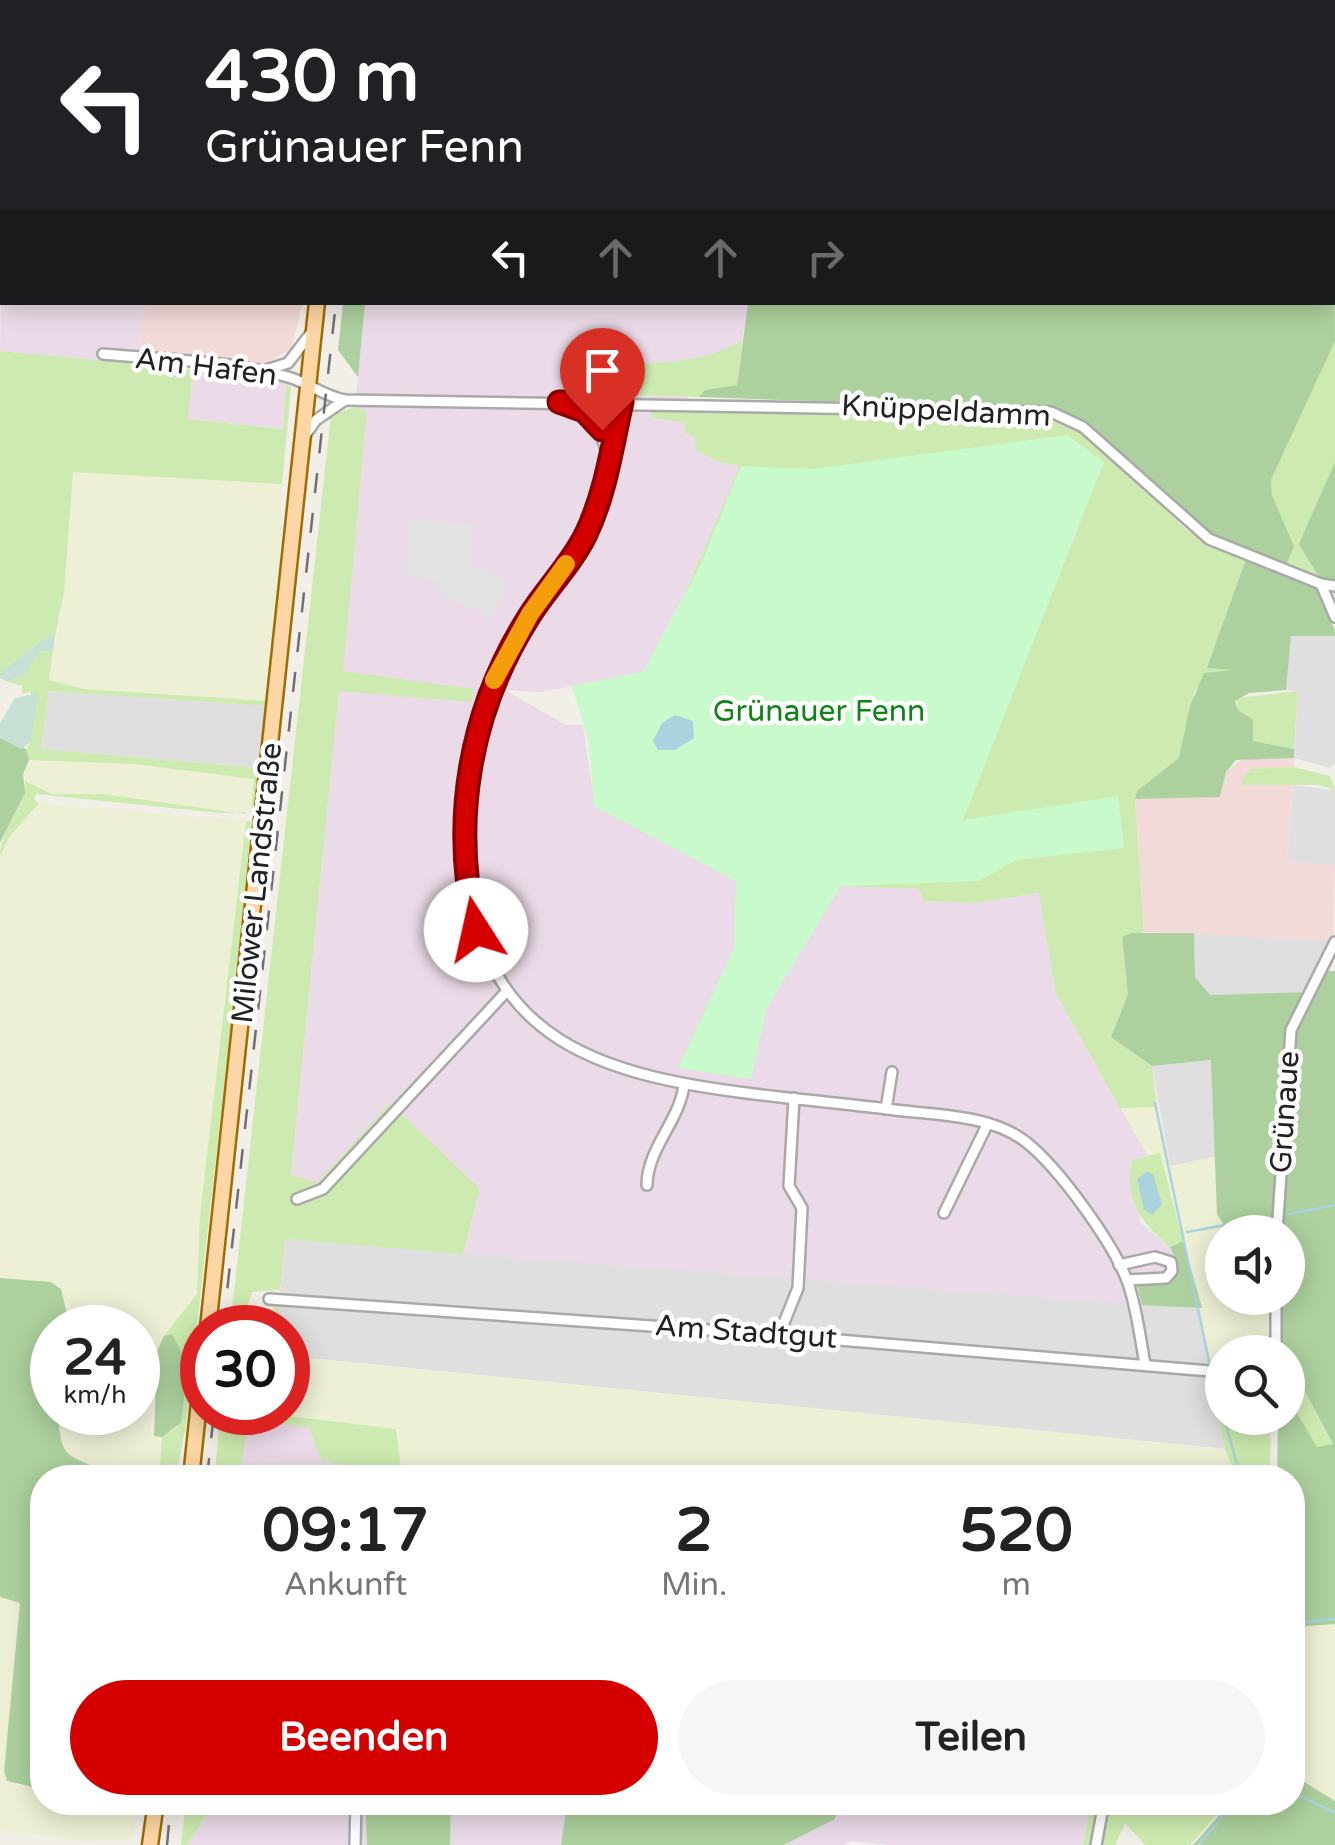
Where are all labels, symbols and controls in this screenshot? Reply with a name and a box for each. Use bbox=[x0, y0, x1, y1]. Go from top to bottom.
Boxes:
text: 430 m bbox=[205, 36, 419, 120]
icon: left bbox=[40, 40, 170, 170]
text: Grünauer Fenn bbox=[205, 121, 524, 175]
icon: left bbox=[483, 230, 538, 285]
icon: ahead bbox=[588, 230, 643, 285]
icon: ahead bbox=[693, 230, 748, 285]
icon: right bbox=[798, 230, 853, 285]
pin bbox=[560, 328, 645, 431]
street label: Am Hafen bbox=[133, 340, 279, 394]
icon: arrive bbox=[575, 343, 630, 398]
street label: Knüppeldamm bbox=[840, 387, 1052, 435]
park label: Grünauer Fenn bbox=[713, 693, 925, 730]
street label: Milower Landstraße bbox=[224, 741, 290, 1025]
position arrow bbox=[424, 878, 528, 982]
street label: Grünaue bbox=[1262, 1049, 1308, 1175]
map controls bbox=[1205, 1215, 1305, 1435]
button: sound bbox=[1205, 1215, 1305, 1315]
speed limit sign: 30 bbox=[180, 1305, 310, 1435]
street label: Am Stadtgut bbox=[654, 1307, 838, 1357]
text: 24 bbox=[64, 1328, 126, 1388]
button: search bbox=[1205, 1335, 1305, 1435]
text: km/h bbox=[64, 1380, 126, 1410]
text: 09:17 bbox=[262, 1495, 429, 1567]
text: 2 bbox=[675, 1495, 713, 1567]
text: 520 bbox=[960, 1495, 1073, 1567]
text: Ankunft bbox=[284, 1566, 407, 1604]
text: Min. bbox=[661, 1566, 727, 1604]
text: m bbox=[1001, 1566, 1031, 1604]
button: Beenden bbox=[70, 1680, 658, 1795]
button: Teilen bbox=[678, 1680, 1265, 1795]

